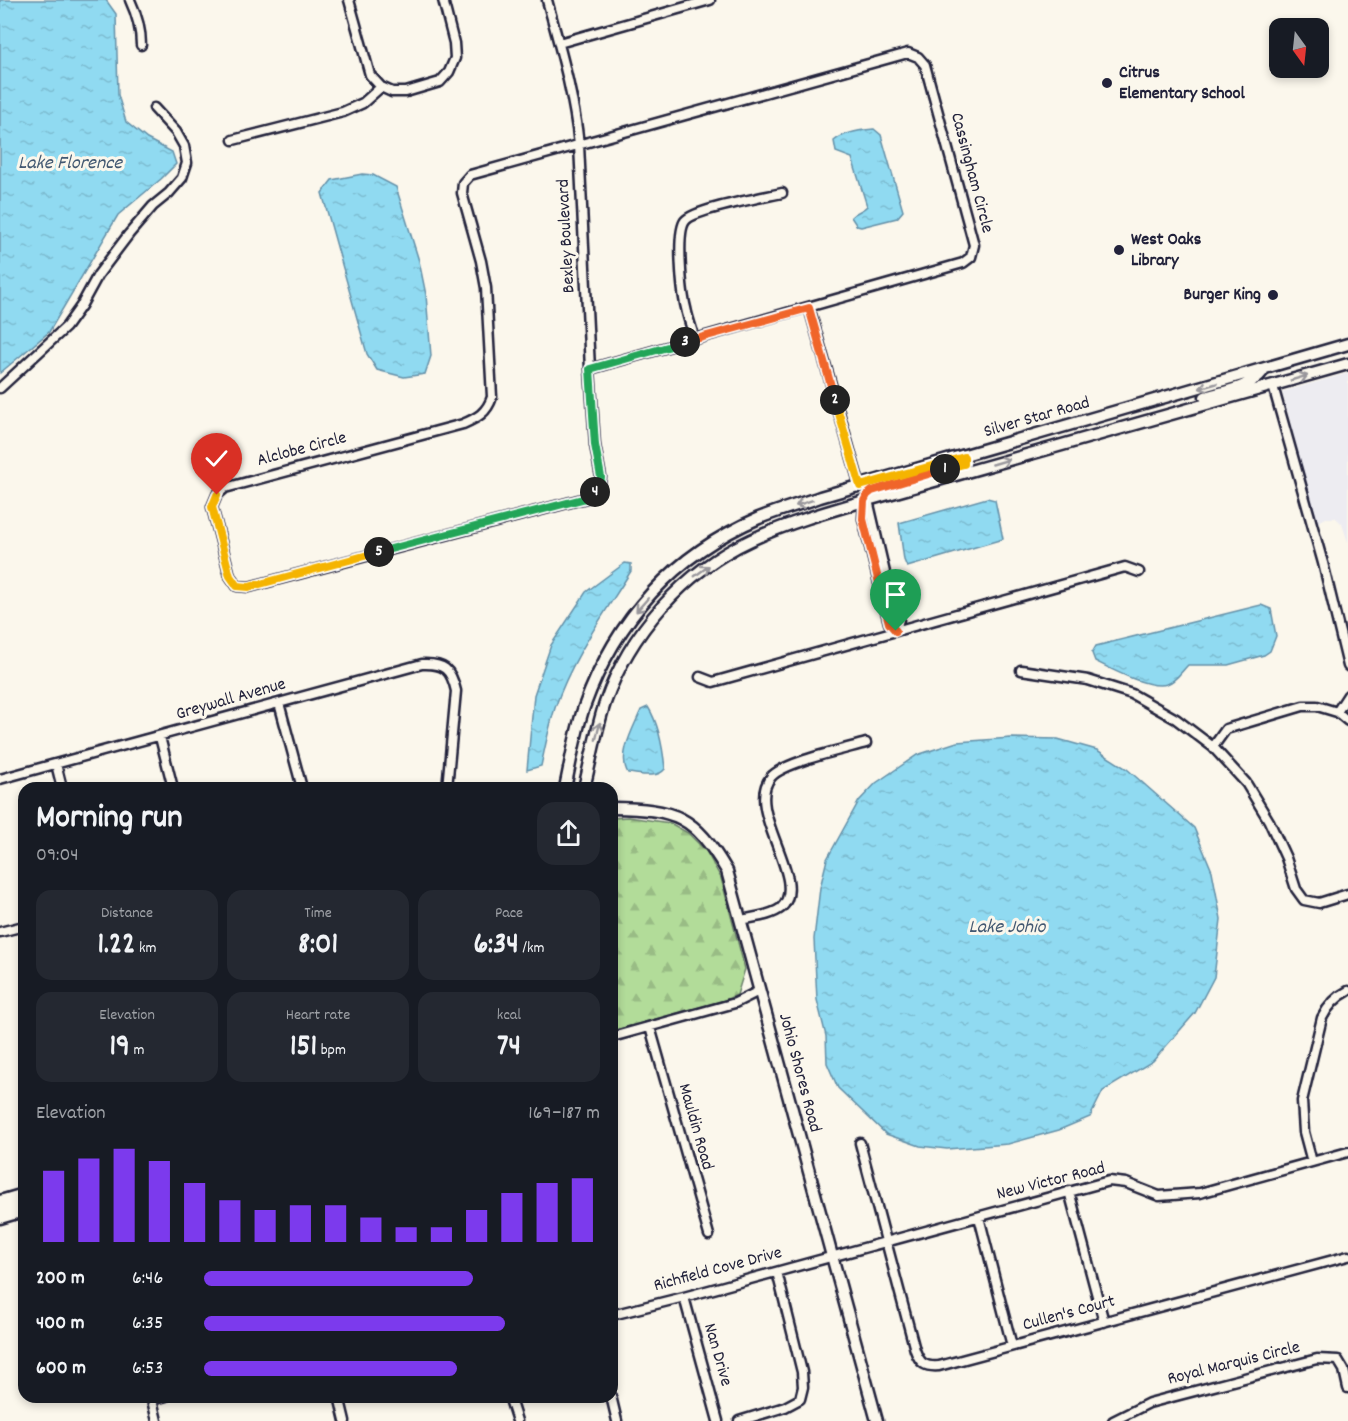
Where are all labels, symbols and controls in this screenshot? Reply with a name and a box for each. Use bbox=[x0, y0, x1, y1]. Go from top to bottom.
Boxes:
north arrow bbox=[1269, 18, 1329, 78]
map controls bbox=[1269, 18, 1329, 78]
place label: Citrus Elementary School bbox=[1119, 61, 1246, 107]
marker: Citrus Elementary School bbox=[1100, 76, 1114, 90]
street label: Cassingham Circle bbox=[943, 110, 999, 236]
water label: Lake Florence bbox=[18, 150, 123, 178]
street label: Bexley Boulevard bbox=[552, 178, 582, 294]
place label: West Oaks Library bbox=[1131, 228, 1202, 274]
marker: West Oaks Library bbox=[1112, 243, 1126, 257]
place label: Burger King bbox=[1184, 283, 1261, 308]
marker: Burger King bbox=[1266, 288, 1280, 302]
pin: 3 bbox=[670, 327, 700, 357]
text: 3 bbox=[681, 330, 689, 353]
one-way arrow bbox=[1289, 372, 1308, 383]
one-way arrow bbox=[1199, 381, 1218, 392]
pin: 2 bbox=[820, 385, 850, 415]
text: 2 bbox=[832, 388, 839, 411]
street label: Silver Star Road bbox=[981, 391, 1093, 445]
street label: Alclobe Circle bbox=[254, 426, 350, 474]
pin bbox=[191, 433, 242, 495]
icon: check bbox=[200, 442, 233, 475]
pin: 1 bbox=[930, 454, 960, 484]
one-way arrow bbox=[991, 456, 1010, 467]
text: 1 bbox=[943, 457, 947, 480]
pin: 4 bbox=[580, 477, 610, 507]
text: 4 bbox=[592, 480, 598, 503]
one-way arrow bbox=[795, 498, 814, 509]
pin: 5 bbox=[364, 537, 394, 567]
text: 5 bbox=[375, 540, 383, 563]
one-way arrow bbox=[693, 564, 709, 577]
pin bbox=[870, 569, 921, 631]
icon: arrive bbox=[879, 578, 912, 611]
one-way arrow bbox=[635, 597, 649, 612]
street label: Greywall Avenue bbox=[173, 672, 289, 728]
one-way arrow bbox=[592, 721, 604, 740]
text: Morning run bbox=[36, 796, 183, 843]
button: share bbox=[537, 802, 600, 865]
text: 09:04 bbox=[36, 842, 79, 870]
text: Distance bbox=[101, 902, 153, 925]
text: Time bbox=[304, 902, 332, 925]
text: Pace bbox=[495, 902, 523, 925]
water label: Lake Johio bbox=[968, 914, 1047, 942]
text: 1.22 bbox=[98, 925, 135, 968]
text: 8:01 bbox=[298, 925, 338, 968]
text: 6:34 bbox=[473, 925, 519, 968]
text: km bbox=[135, 937, 157, 960]
text: /km bbox=[519, 937, 545, 960]
text: Elevation bbox=[99, 1004, 155, 1027]
text: Heart rate bbox=[286, 1004, 350, 1027]
text: kcal bbox=[497, 1004, 521, 1027]
street label: Johio Shores Road bbox=[771, 1011, 827, 1135]
text: 19 bbox=[110, 1027, 130, 1070]
text: 151 bbox=[290, 1027, 317, 1070]
text: 74 bbox=[497, 1027, 521, 1070]
text: m bbox=[130, 1039, 144, 1062]
text: bpm bbox=[317, 1039, 346, 1062]
street label: Mauldin Road bbox=[671, 1081, 719, 1173]
text: Elevation bbox=[36, 1100, 106, 1128]
text: 169–187 m bbox=[528, 1100, 600, 1128]
street label: New Victor Road bbox=[994, 1156, 1108, 1208]
street label: Richfield Cove Drive bbox=[651, 1241, 785, 1299]
text: 200 m bbox=[36, 1265, 85, 1293]
text: 6:46 bbox=[132, 1265, 163, 1293]
street label: Cullen's Court bbox=[1020, 1290, 1118, 1338]
text: 400 m bbox=[36, 1310, 84, 1338]
text: 6:35 bbox=[132, 1310, 163, 1338]
street label: Nan Drive bbox=[696, 1321, 738, 1389]
street label: Royal Marquis Circle bbox=[1165, 1335, 1303, 1393]
text: 600 m bbox=[36, 1355, 86, 1383]
text: 6:53 bbox=[132, 1355, 163, 1383]

